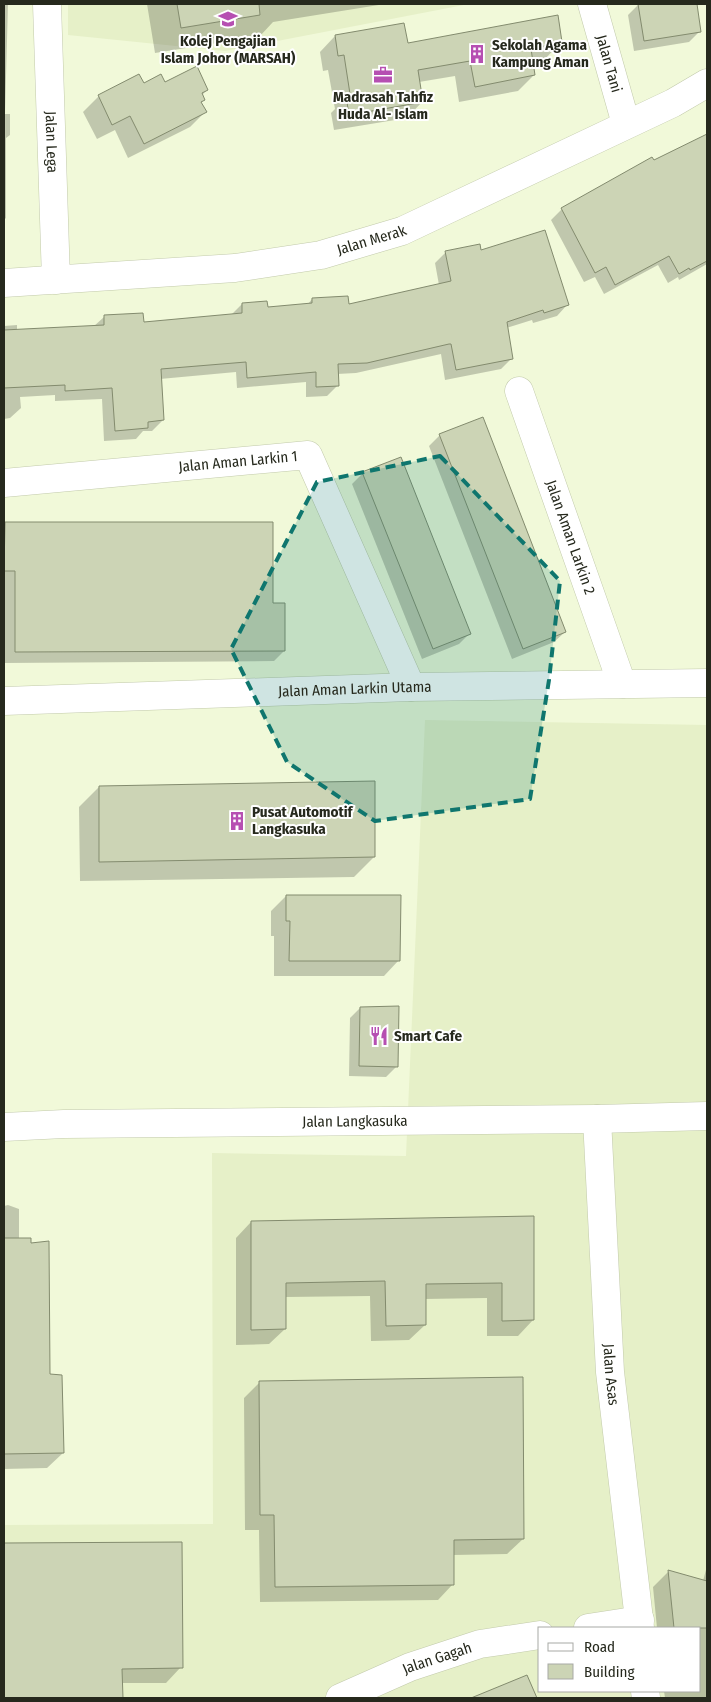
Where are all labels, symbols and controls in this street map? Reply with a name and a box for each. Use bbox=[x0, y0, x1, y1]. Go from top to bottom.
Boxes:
school or university icon: Kolej Pengajian Islam Johor (MARSAH) bbox=[217, 8, 239, 30]
place label: Kolej Pengajian Islam Johor (MARSAH) bbox=[161, 32, 296, 67]
street label: Jalan Tani bbox=[592, 33, 626, 95]
place label: Sekolah Agama Kampung Aman bbox=[492, 36, 589, 71]
building icon: Sekolah Agama Kampung Aman bbox=[466, 43, 488, 65]
office icon: Madrasah Tahfiz Huda Al- Islam bbox=[372, 64, 394, 86]
place label: Madrasah Tahfiz Huda Al- Islam bbox=[333, 88, 434, 123]
street label: Jalan Lega bbox=[41, 111, 62, 173]
street label: Jalan Merak bbox=[335, 221, 409, 259]
street label: Jalan Aman Larkin 1 bbox=[178, 447, 298, 476]
street label: Jalan Aman Larkin 2 bbox=[542, 478, 599, 597]
street label: Jalan Aman Larkin Utama bbox=[278, 678, 432, 701]
place label: Pusat Automotif Langkasuka bbox=[252, 803, 354, 838]
building icon: Pusat Automotif Langkasuka bbox=[226, 810, 248, 832]
restaurant icon: Smart Cafe bbox=[368, 1025, 390, 1047]
place label: Smart Cafe bbox=[394, 1027, 463, 1045]
street label: Jalan Langkasuka bbox=[302, 1112, 408, 1131]
street label: Jalan Asas bbox=[600, 1343, 623, 1406]
legend bbox=[538, 1627, 701, 1692]
street label: Jalan Gagah bbox=[400, 1638, 474, 1678]
text: Road bbox=[584, 1638, 615, 1656]
text: Building bbox=[584, 1663, 635, 1681]

